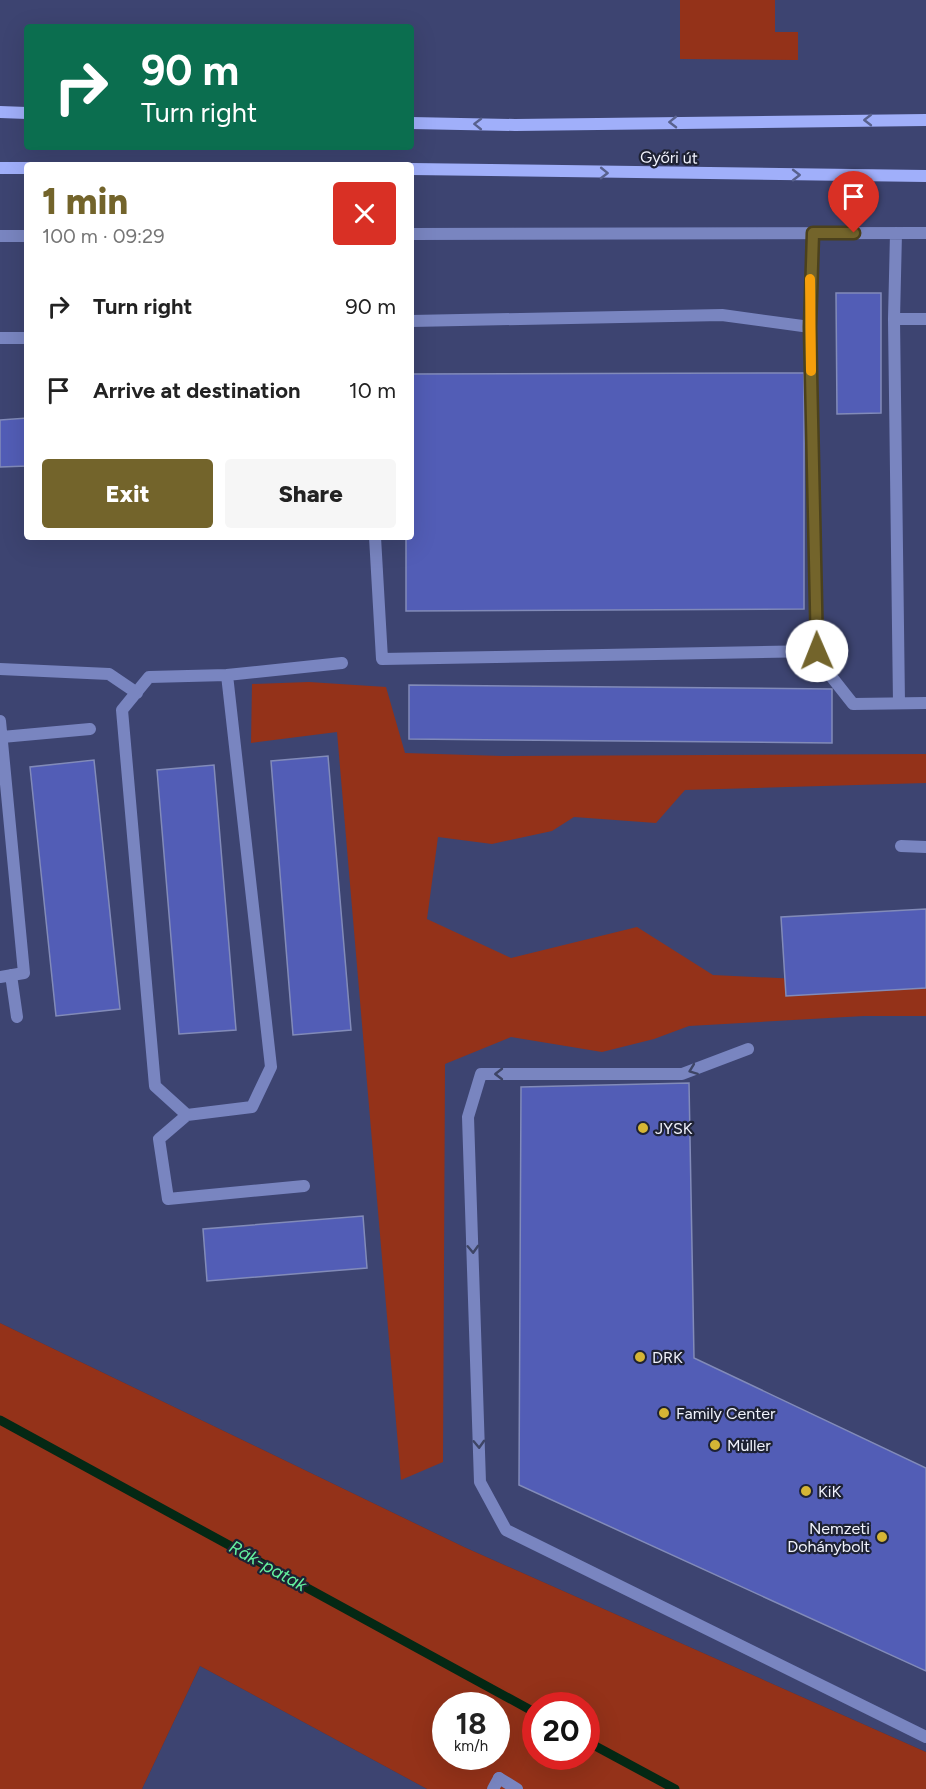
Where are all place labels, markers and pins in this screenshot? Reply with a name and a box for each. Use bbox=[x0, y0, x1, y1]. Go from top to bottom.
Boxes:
pin bbox=[828, 171, 879, 233]
place label: JYSK bbox=[655, 1119, 693, 1138]
marker: JYSK bbox=[636, 1121, 650, 1135]
place label: DRK bbox=[652, 1348, 683, 1367]
marker: DRK bbox=[633, 1350, 647, 1364]
place label: Family Center bbox=[676, 1404, 776, 1423]
marker: Family Center bbox=[657, 1406, 671, 1420]
place label: Müller bbox=[727, 1436, 771, 1455]
marker: Müller bbox=[708, 1438, 722, 1452]
place label: KiK bbox=[818, 1482, 841, 1501]
marker: KiK bbox=[799, 1484, 813, 1498]
place label: Nemzeti Dohánybolt bbox=[787, 1519, 870, 1556]
marker: Nemzeti Dohánybolt bbox=[875, 1530, 889, 1544]

